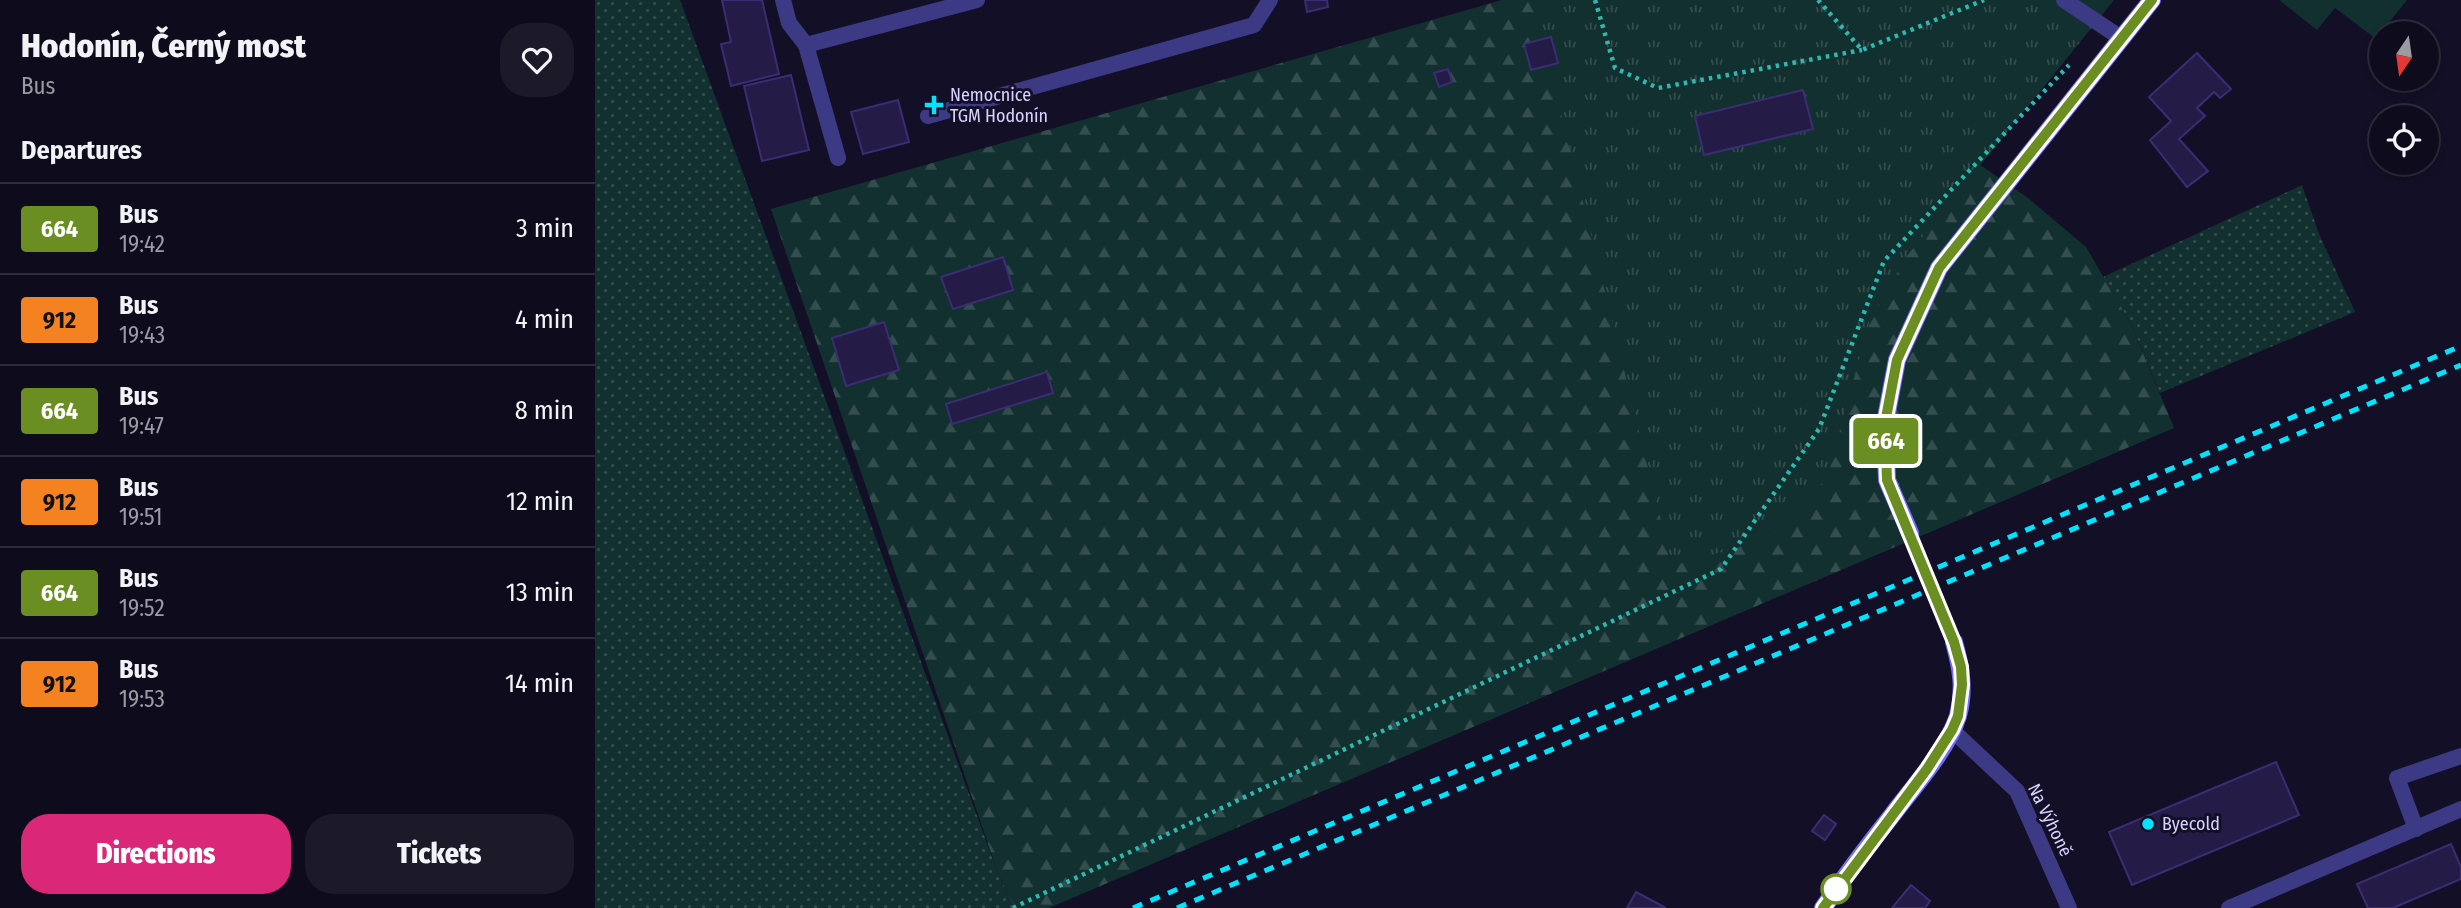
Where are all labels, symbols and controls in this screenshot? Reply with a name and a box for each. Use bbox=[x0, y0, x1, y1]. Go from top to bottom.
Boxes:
north arrow bbox=[2369, 21, 2439, 91]
map controls bbox=[2369, 21, 2439, 175]
button: heart bbox=[500, 23, 574, 97]
text: Hodonín, Černý most bbox=[21, 26, 306, 66]
text: Bus bbox=[21, 72, 55, 100]
place label: Nemocnice TGM Hodonín bbox=[950, 84, 1048, 127]
marker: Nemocnice TGM Hodonín bbox=[924, 95, 944, 115]
button: locate bbox=[2369, 105, 2439, 175]
text: Departures bbox=[21, 135, 142, 166]
text: Bus bbox=[119, 199, 158, 230]
text: 3 min bbox=[516, 213, 574, 244]
text: 664 bbox=[41, 215, 78, 243]
text: 19:42 bbox=[119, 230, 165, 258]
text: Bus bbox=[119, 290, 158, 321]
text: 4 min bbox=[515, 304, 574, 335]
text: 912 bbox=[43, 306, 76, 334]
text: 19:43 bbox=[119, 321, 165, 349]
text: Bus bbox=[119, 381, 158, 412]
text: 8 min bbox=[515, 395, 574, 426]
text: 664 bbox=[41, 397, 78, 425]
text: 19:47 bbox=[119, 412, 164, 440]
line badge: 664 bbox=[1846, 418, 1926, 464]
text: 664 bbox=[1867, 427, 1905, 455]
text: Bus bbox=[119, 472, 158, 503]
text: 12 min bbox=[506, 486, 574, 517]
text: 912 bbox=[43, 488, 76, 516]
text: 19:51 bbox=[119, 503, 163, 531]
text: Bus bbox=[119, 563, 158, 594]
text: 13 min bbox=[506, 577, 574, 608]
text: 664 bbox=[41, 579, 78, 607]
text: 19:52 bbox=[119, 594, 165, 622]
text: Bus bbox=[119, 654, 158, 685]
text: 14 min bbox=[505, 668, 574, 699]
text: 912 bbox=[43, 670, 76, 698]
text: 19:53 bbox=[119, 685, 165, 713]
street label: Na Výhoně bbox=[2023, 780, 2077, 860]
place label: Byecold bbox=[2162, 813, 2220, 835]
button: Directions bbox=[21, 814, 291, 894]
button: Tickets bbox=[305, 814, 574, 894]
marker: Byecold bbox=[2140, 816, 2156, 832]
unlabelled marker bbox=[1821, 874, 1851, 904]

